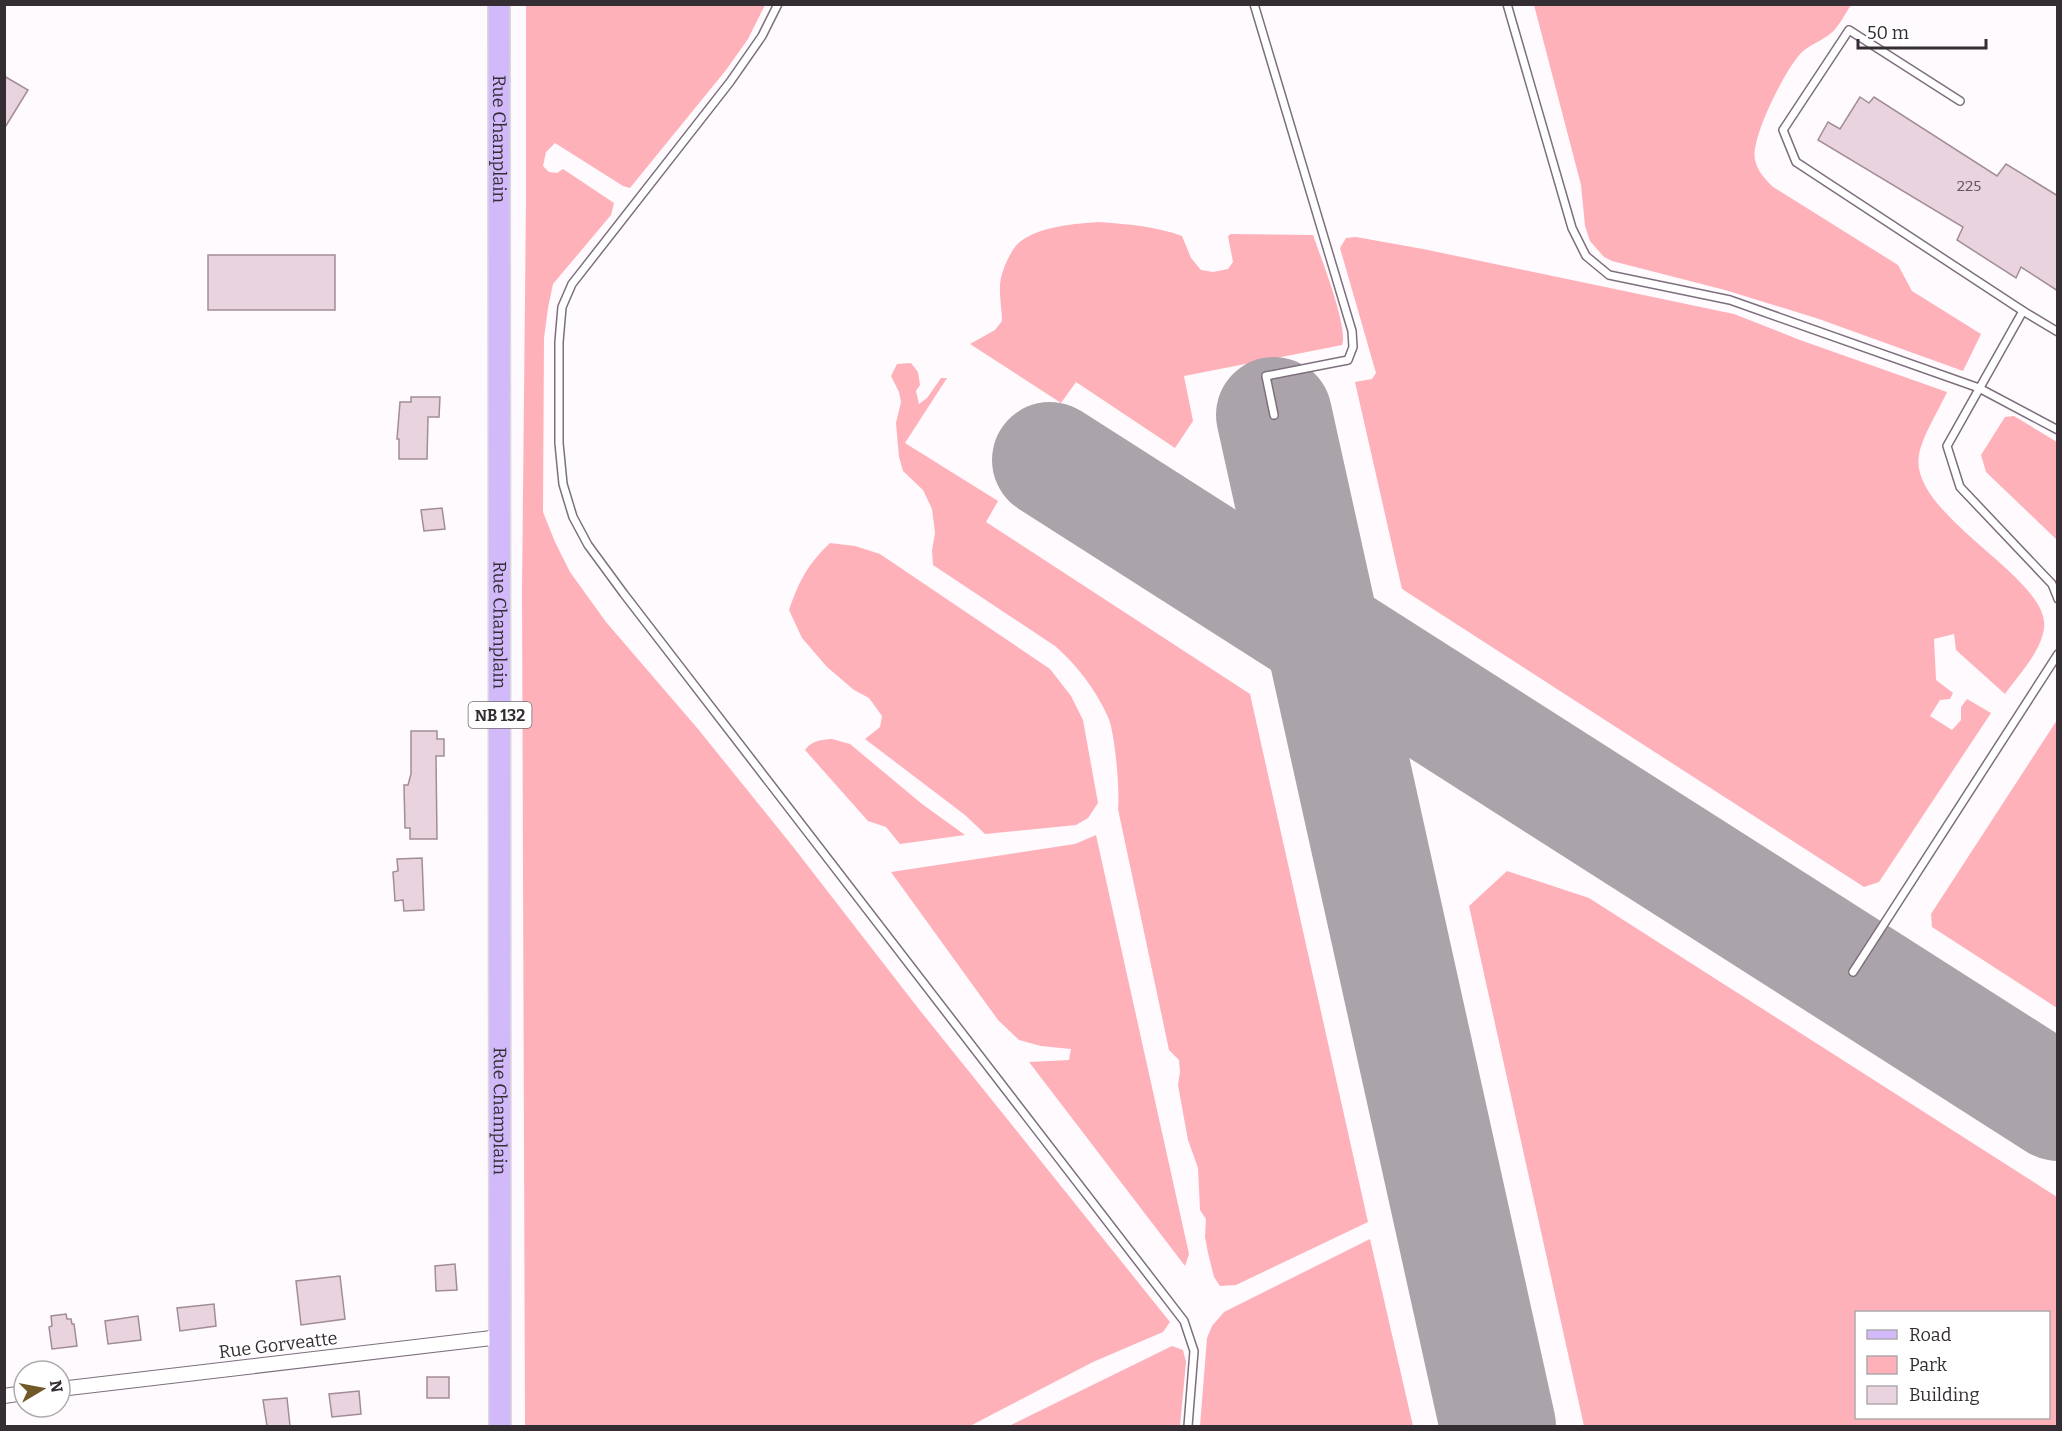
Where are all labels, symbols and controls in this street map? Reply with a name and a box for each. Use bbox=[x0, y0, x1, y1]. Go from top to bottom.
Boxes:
scale bar bbox=[1858, 12, 1986, 50]
text: 50 m bbox=[1867, 22, 1909, 44]
street label: Rue Champlain bbox=[488, 75, 510, 204]
house number: 225 bbox=[1957, 177, 1981, 195]
street label: Rue Champlain bbox=[488, 561, 510, 690]
road number: NB 132 bbox=[468, 702, 532, 728]
street label: Rue Champlain bbox=[489, 1047, 511, 1176]
legend bbox=[1855, 1311, 2050, 1419]
text: Road bbox=[1909, 1324, 1952, 1346]
street label: Rue Gorveatte bbox=[217, 1327, 339, 1363]
text: Park bbox=[1909, 1354, 1948, 1376]
north arrow bbox=[12, 1359, 72, 1419]
text: N bbox=[46, 1379, 67, 1394]
text: Building bbox=[1909, 1384, 1980, 1406]

